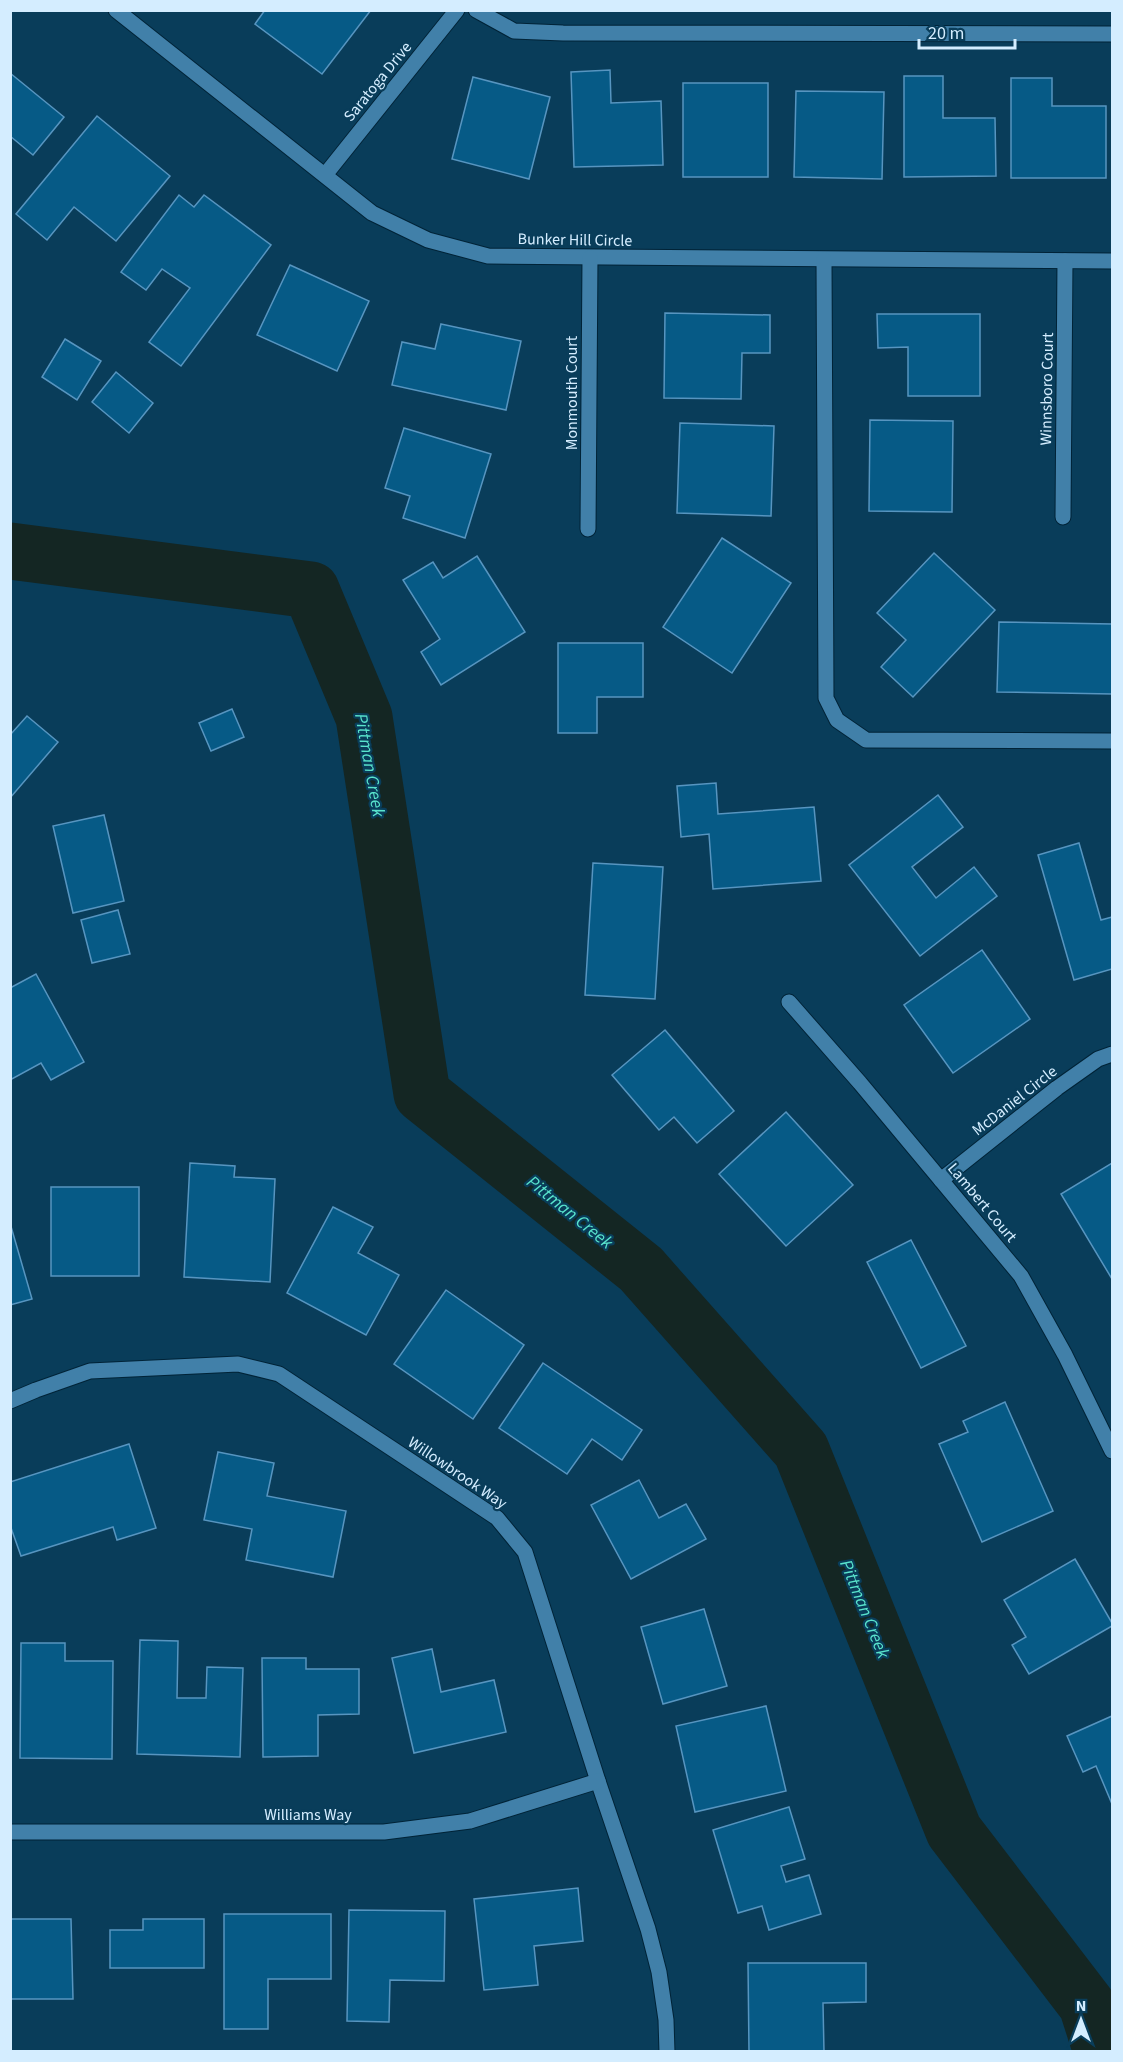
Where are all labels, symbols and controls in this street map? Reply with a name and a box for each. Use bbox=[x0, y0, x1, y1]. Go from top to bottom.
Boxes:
scale bar bbox=[919, 12, 1015, 50]
text: 20 m bbox=[928, 21, 964, 46]
street label: Saratoga Drive bbox=[339, 37, 417, 126]
street label: Bunker Hill Circle bbox=[517, 228, 633, 252]
street label: Winnsboro Court bbox=[1035, 332, 1059, 446]
street label: Monmouth Court bbox=[561, 335, 583, 450]
water label: Pittman Creek bbox=[348, 711, 391, 819]
street label: McDaniel Circle bbox=[967, 1061, 1062, 1141]
street label: Lambert Court bbox=[942, 1158, 1022, 1248]
water label: Pittman Creek bbox=[521, 1170, 619, 1255]
street label: Willowbrook Way bbox=[403, 1431, 512, 1514]
water label: Pittman Creek bbox=[833, 1556, 896, 1663]
street label: Williams Way bbox=[264, 1804, 352, 1826]
north arrow bbox=[1051, 1990, 1111, 2050]
text: N bbox=[1076, 1995, 1086, 2017]

